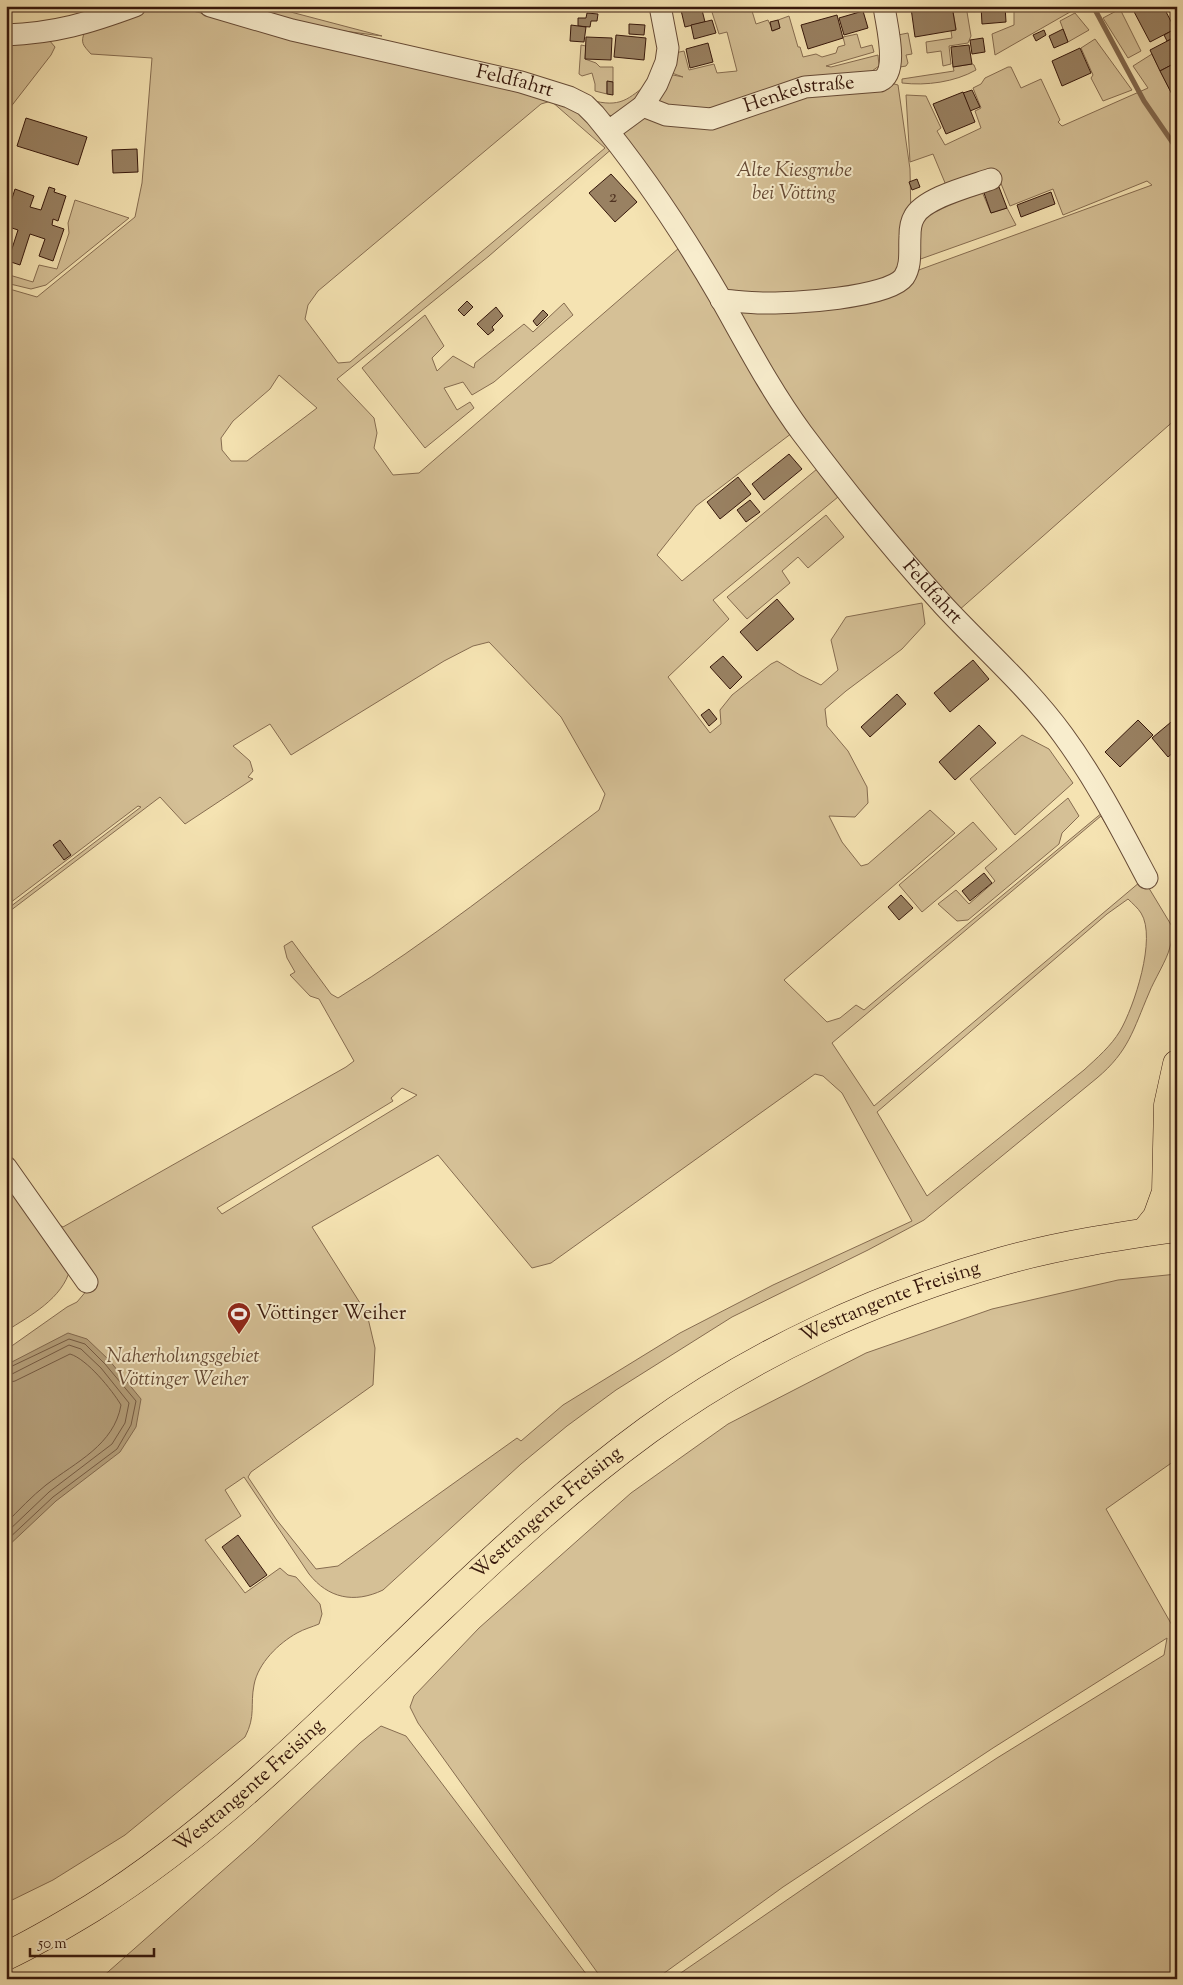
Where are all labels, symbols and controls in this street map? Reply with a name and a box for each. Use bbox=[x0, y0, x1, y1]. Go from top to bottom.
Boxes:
street label: Feldfahrt bbox=[473, 58, 557, 106]
street label: Henkelstraße bbox=[740, 69, 856, 121]
park label: Alte Kiesgrube bei Vötting bbox=[736, 157, 852, 209]
house number: 2 bbox=[609, 185, 618, 211]
street label: Feldfahrt bbox=[895, 553, 969, 631]
street label: Westtangente Freising bbox=[795, 1254, 984, 1351]
place label: Vöttinger Weiher bbox=[256, 1300, 407, 1329]
sports icon: Vöttinger Weiher bbox=[226, 1301, 252, 1335]
park label: Naherholungsgebiet Vöttinger Weiher bbox=[107, 1343, 259, 1395]
street label: Westtangente Freising bbox=[465, 1439, 629, 1587]
street label: Westtangente Freising bbox=[168, 1712, 331, 1860]
scale bar bbox=[30, 1925, 154, 1957]
text: 50 m bbox=[37, 1934, 67, 1955]

